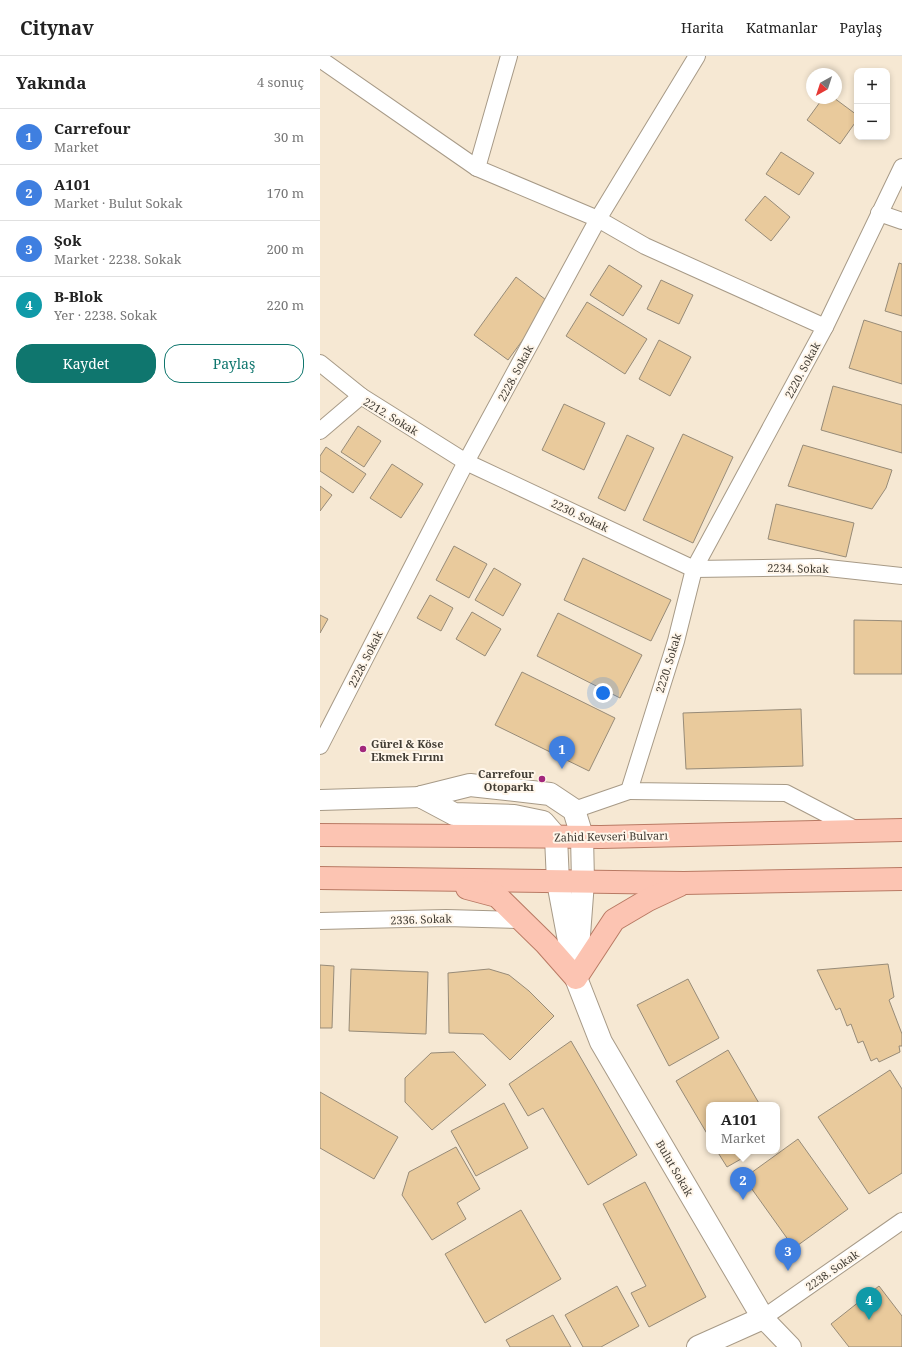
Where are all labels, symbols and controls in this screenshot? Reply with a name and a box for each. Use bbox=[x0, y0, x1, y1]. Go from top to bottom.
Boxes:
text: Citynav bbox=[20, 15, 94, 41]
text: Harita bbox=[681, 18, 724, 37]
text: Katmanlar bbox=[746, 18, 817, 37]
text: Paylaş bbox=[839, 18, 882, 37]
north arrow bbox=[806, 68, 842, 104]
map controls bbox=[854, 68, 890, 140]
button: + bbox=[854, 68, 890, 104]
text: Yakında bbox=[16, 71, 86, 94]
text: 4 sonuç bbox=[257, 73, 304, 91]
button: − bbox=[854, 104, 890, 140]
text: Carrefour bbox=[54, 118, 130, 138]
text: 1 bbox=[25, 128, 33, 146]
text: 30 m bbox=[274, 128, 304, 146]
text: Market bbox=[54, 138, 99, 156]
text: A101 bbox=[54, 174, 91, 194]
text: 2 bbox=[25, 184, 33, 202]
text: 170 m bbox=[267, 184, 304, 202]
text: Market · Bulut Sokak bbox=[54, 194, 183, 212]
text: Şok bbox=[54, 230, 81, 250]
text: 3 bbox=[25, 240, 33, 258]
text: 200 m bbox=[267, 240, 304, 258]
text: Market · 2238. Sokak bbox=[54, 250, 181, 268]
text: B-Blok bbox=[54, 286, 103, 306]
text: 4 bbox=[25, 296, 33, 314]
text: 220 m bbox=[267, 296, 304, 314]
text: Yer · 2238. Sokak bbox=[54, 306, 157, 324]
street label: 2220. Sokak bbox=[781, 339, 823, 401]
street label: 2228. Sokak bbox=[494, 342, 536, 404]
button: Kaydet bbox=[16, 344, 156, 383]
button: Paylaş bbox=[164, 344, 304, 383]
street label: 2212. Sokak bbox=[361, 394, 422, 439]
street label: 2230. Sokak bbox=[549, 495, 612, 535]
street label: 2234. Sokak bbox=[767, 560, 829, 576]
street label: 2228. Sokak bbox=[344, 628, 386, 690]
street label: 2220. Sokak bbox=[652, 631, 684, 695]
your location bbox=[593, 683, 613, 703]
place label: Gürel & Köse Ekmek Fırını bbox=[371, 736, 444, 764]
pin: 1 bbox=[549, 736, 575, 769]
marker: Gürel & Köse Ekmek Fırını bbox=[358, 744, 368, 754]
place label: Carrefour Otoparkı bbox=[478, 766, 534, 794]
marker: Carrefour Otoparkı bbox=[537, 774, 547, 784]
street label: Zahid Kevseri Bulvarı bbox=[554, 827, 669, 844]
street label: 2336. Sokak bbox=[390, 910, 453, 928]
popup bbox=[706, 1102, 780, 1154]
text: A101 bbox=[721, 1109, 757, 1129]
text: Market bbox=[721, 1129, 765, 1147]
street label: Bulut Sokak bbox=[653, 1137, 697, 1199]
pin: 2 bbox=[730, 1167, 756, 1200]
pin: 3 bbox=[775, 1238, 801, 1271]
street label: 2238. Sokak bbox=[802, 1246, 862, 1294]
pin: 4 bbox=[856, 1287, 882, 1320]

